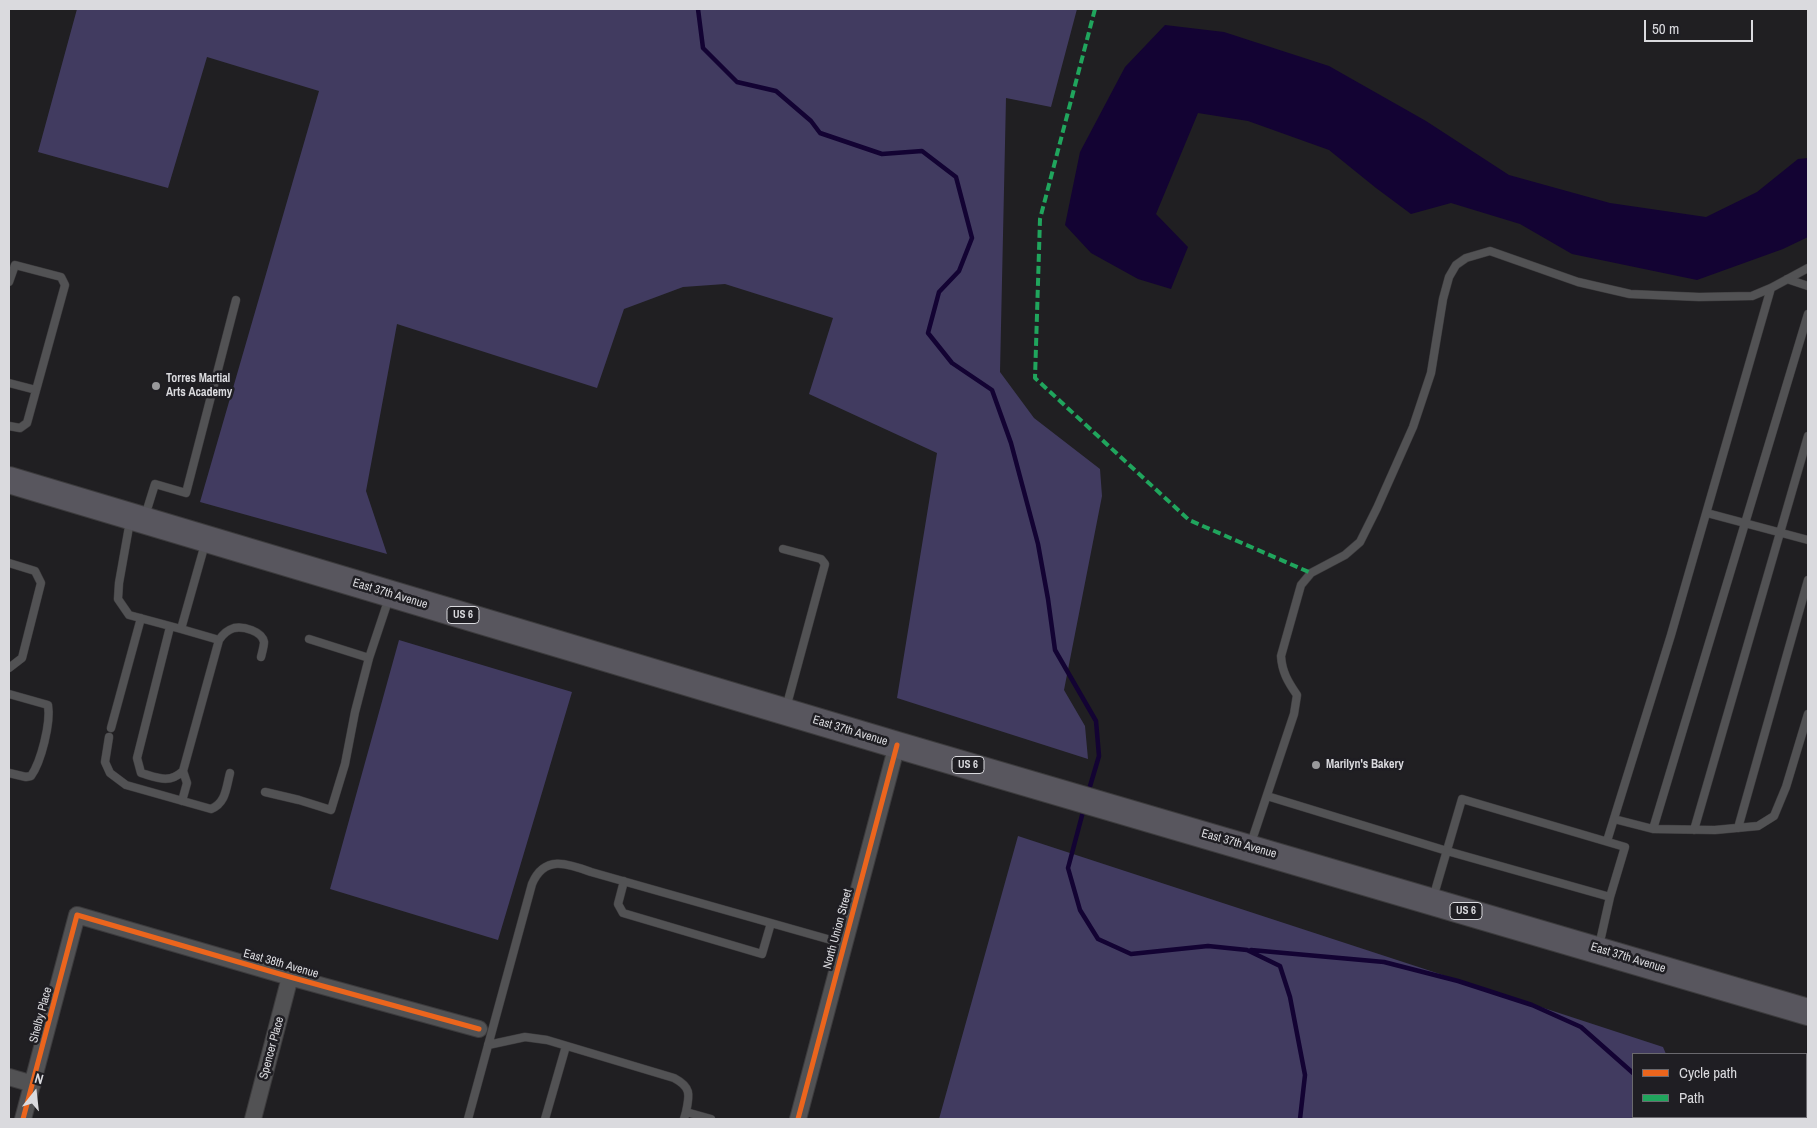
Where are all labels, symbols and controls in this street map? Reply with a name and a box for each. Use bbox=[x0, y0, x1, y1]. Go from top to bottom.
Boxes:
scale bar bbox=[1647, 10, 1756, 42]
text: 50 m bbox=[1652, 18, 1679, 39]
place label: Torres Martial Arts Academy bbox=[166, 372, 232, 400]
marker: Torres Martial Arts Academy bbox=[150, 380, 162, 392]
street label: East 37th Avenue bbox=[351, 576, 429, 612]
road number: US 6 bbox=[447, 606, 479, 624]
street label: East 37th Avenue bbox=[811, 713, 889, 749]
road number: US 6 bbox=[952, 756, 984, 774]
place label: Marilyn's Bakery bbox=[1326, 758, 1404, 772]
marker: Marilyn's Bakery bbox=[1310, 759, 1322, 771]
street label: East 37th Avenue bbox=[1200, 826, 1278, 862]
street label: North Union Street bbox=[820, 888, 856, 970]
road number: US 6 bbox=[1450, 902, 1482, 919]
street label: East 37th Avenue bbox=[1589, 940, 1667, 976]
street label: East 38th Avenue bbox=[242, 946, 320, 982]
street label: Shelby Place bbox=[27, 985, 55, 1045]
street label: Spencer Place bbox=[257, 1015, 287, 1081]
legend bbox=[1632, 1053, 1807, 1118]
text: Cycle path bbox=[1679, 1062, 1737, 1083]
north arrow bbox=[10, 1068, 60, 1118]
text: N bbox=[33, 1069, 46, 1088]
text: Path bbox=[1679, 1087, 1704, 1108]

